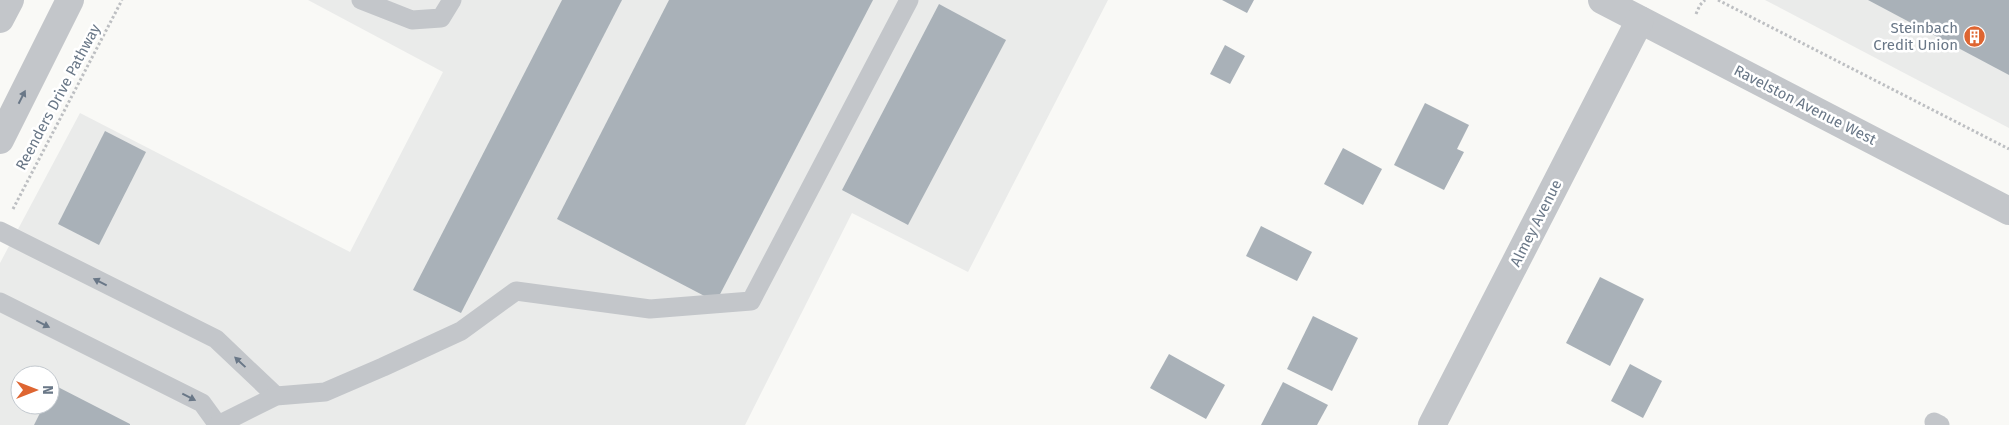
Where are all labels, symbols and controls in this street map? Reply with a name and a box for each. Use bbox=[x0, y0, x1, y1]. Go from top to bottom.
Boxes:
place label: Steinbach Credit Union bbox=[1873, 19, 1958, 54]
street label: Reenders Drive Pathway bbox=[12, 20, 104, 173]
building icon: Steinbach Credit Union bbox=[1962, 25, 1986, 49]
street label: Ravelston Avenue West bbox=[1731, 61, 1880, 149]
one-way arrow bbox=[18, 90, 26, 104]
street label: Almey Avenue bbox=[1506, 177, 1566, 269]
one-way arrow bbox=[93, 278, 108, 286]
one-way arrow bbox=[36, 320, 51, 328]
one-way arrow bbox=[235, 356, 247, 368]
north arrow bbox=[10, 365, 60, 415]
text: N bbox=[39, 385, 56, 395]
one-way arrow bbox=[182, 393, 196, 401]

